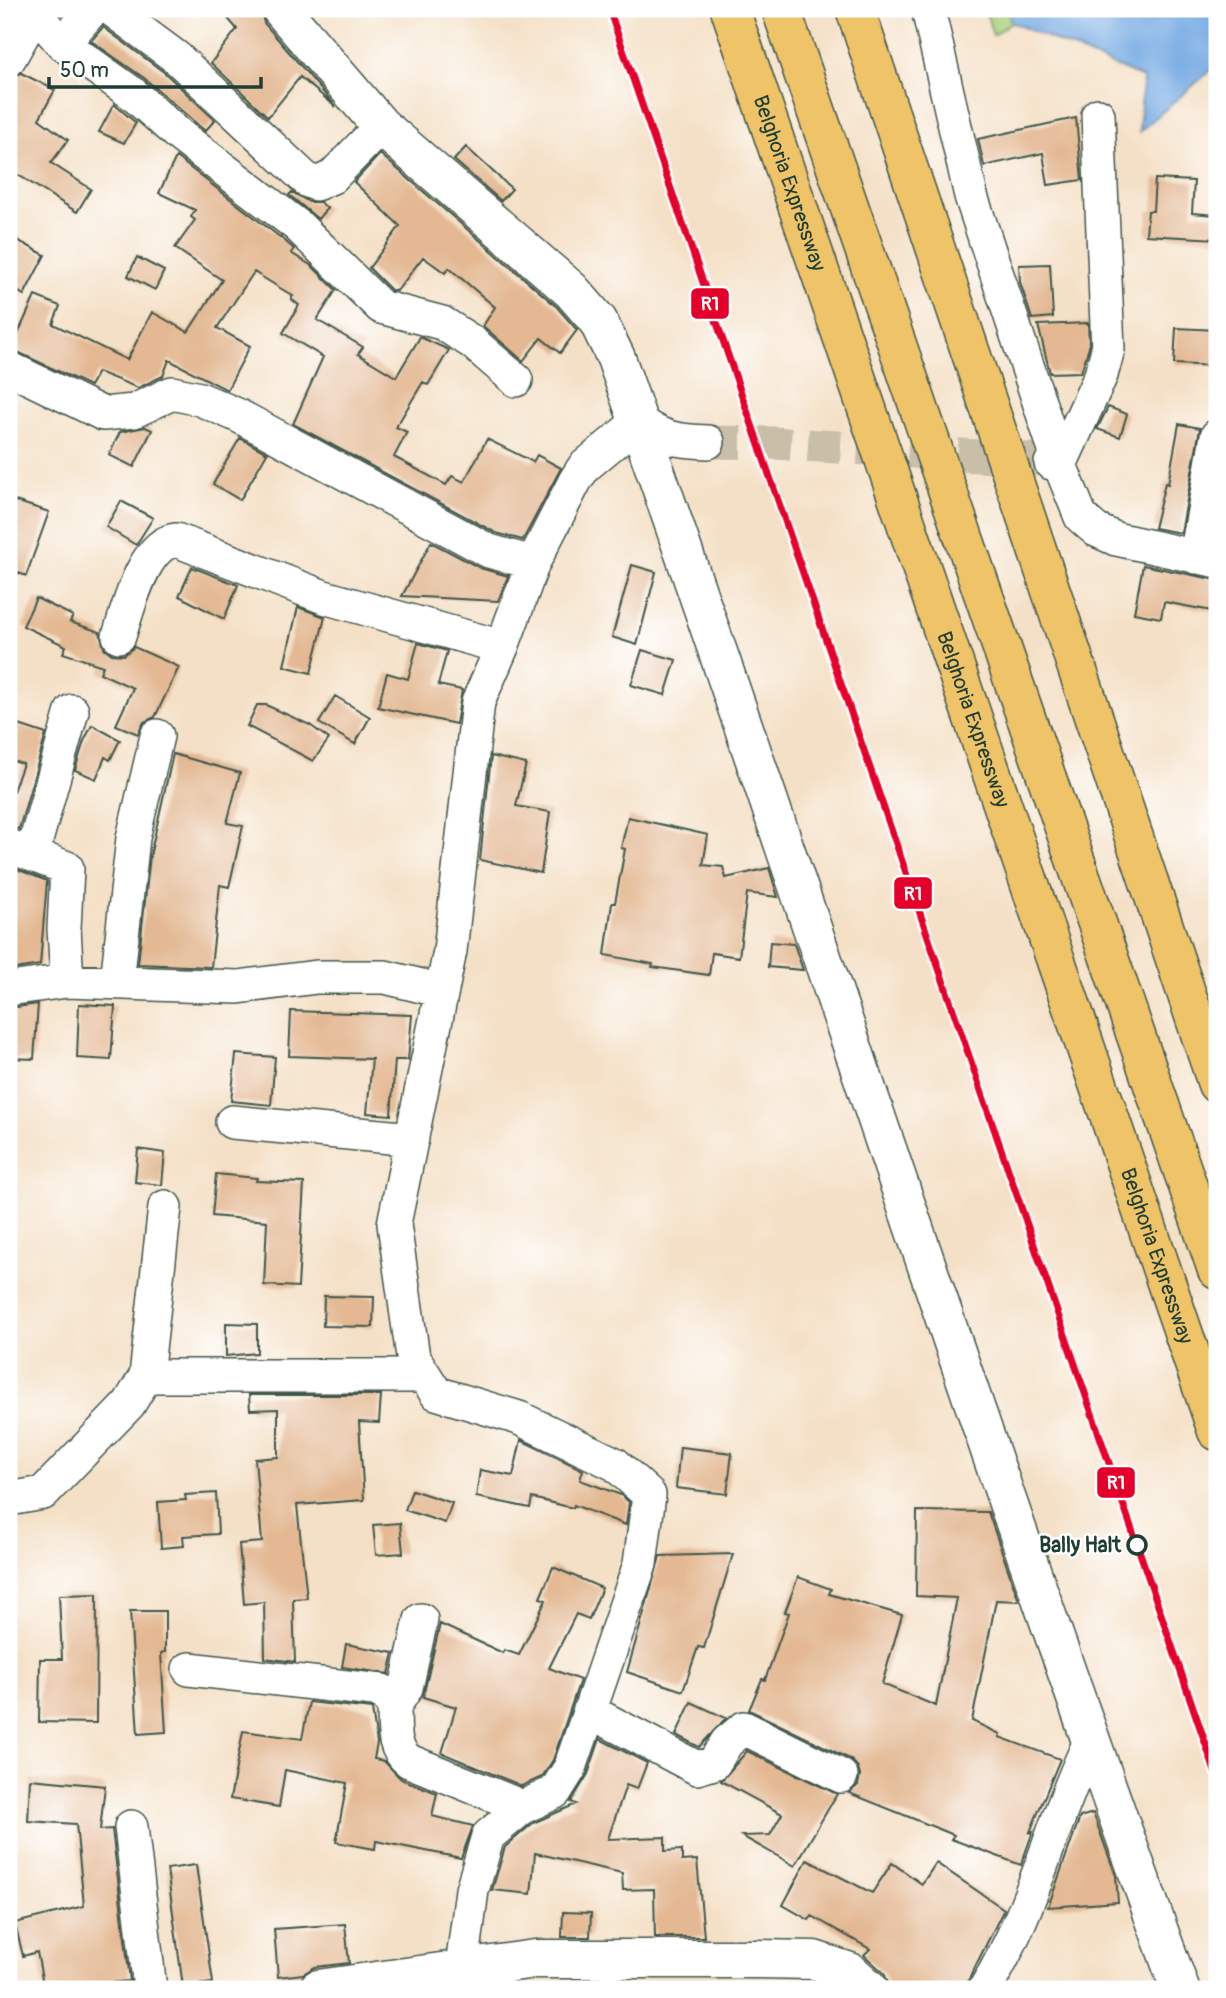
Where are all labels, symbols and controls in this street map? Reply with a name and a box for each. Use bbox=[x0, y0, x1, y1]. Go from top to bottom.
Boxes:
scale bar bbox=[49, 46, 261, 90]
text: 50 m bbox=[60, 57, 109, 84]
street label: Belghoria Expressway bbox=[747, 92, 832, 275]
line badge: R1 bbox=[690, 287, 730, 320]
text: R1 bbox=[701, 292, 719, 316]
street label: Belghoria Expressway bbox=[931, 628, 1016, 811]
line badge: R1 bbox=[893, 876, 933, 910]
text: R1 bbox=[904, 882, 922, 906]
street label: Belghoria Expressway bbox=[1114, 1164, 1200, 1347]
line badge: R1 bbox=[1096, 1466, 1136, 1499]
text: R1 bbox=[1107, 1471, 1125, 1495]
place label: Bally Halt bbox=[1039, 1532, 1122, 1559]
marker: Bally Halt bbox=[1127, 1535, 1147, 1555]

